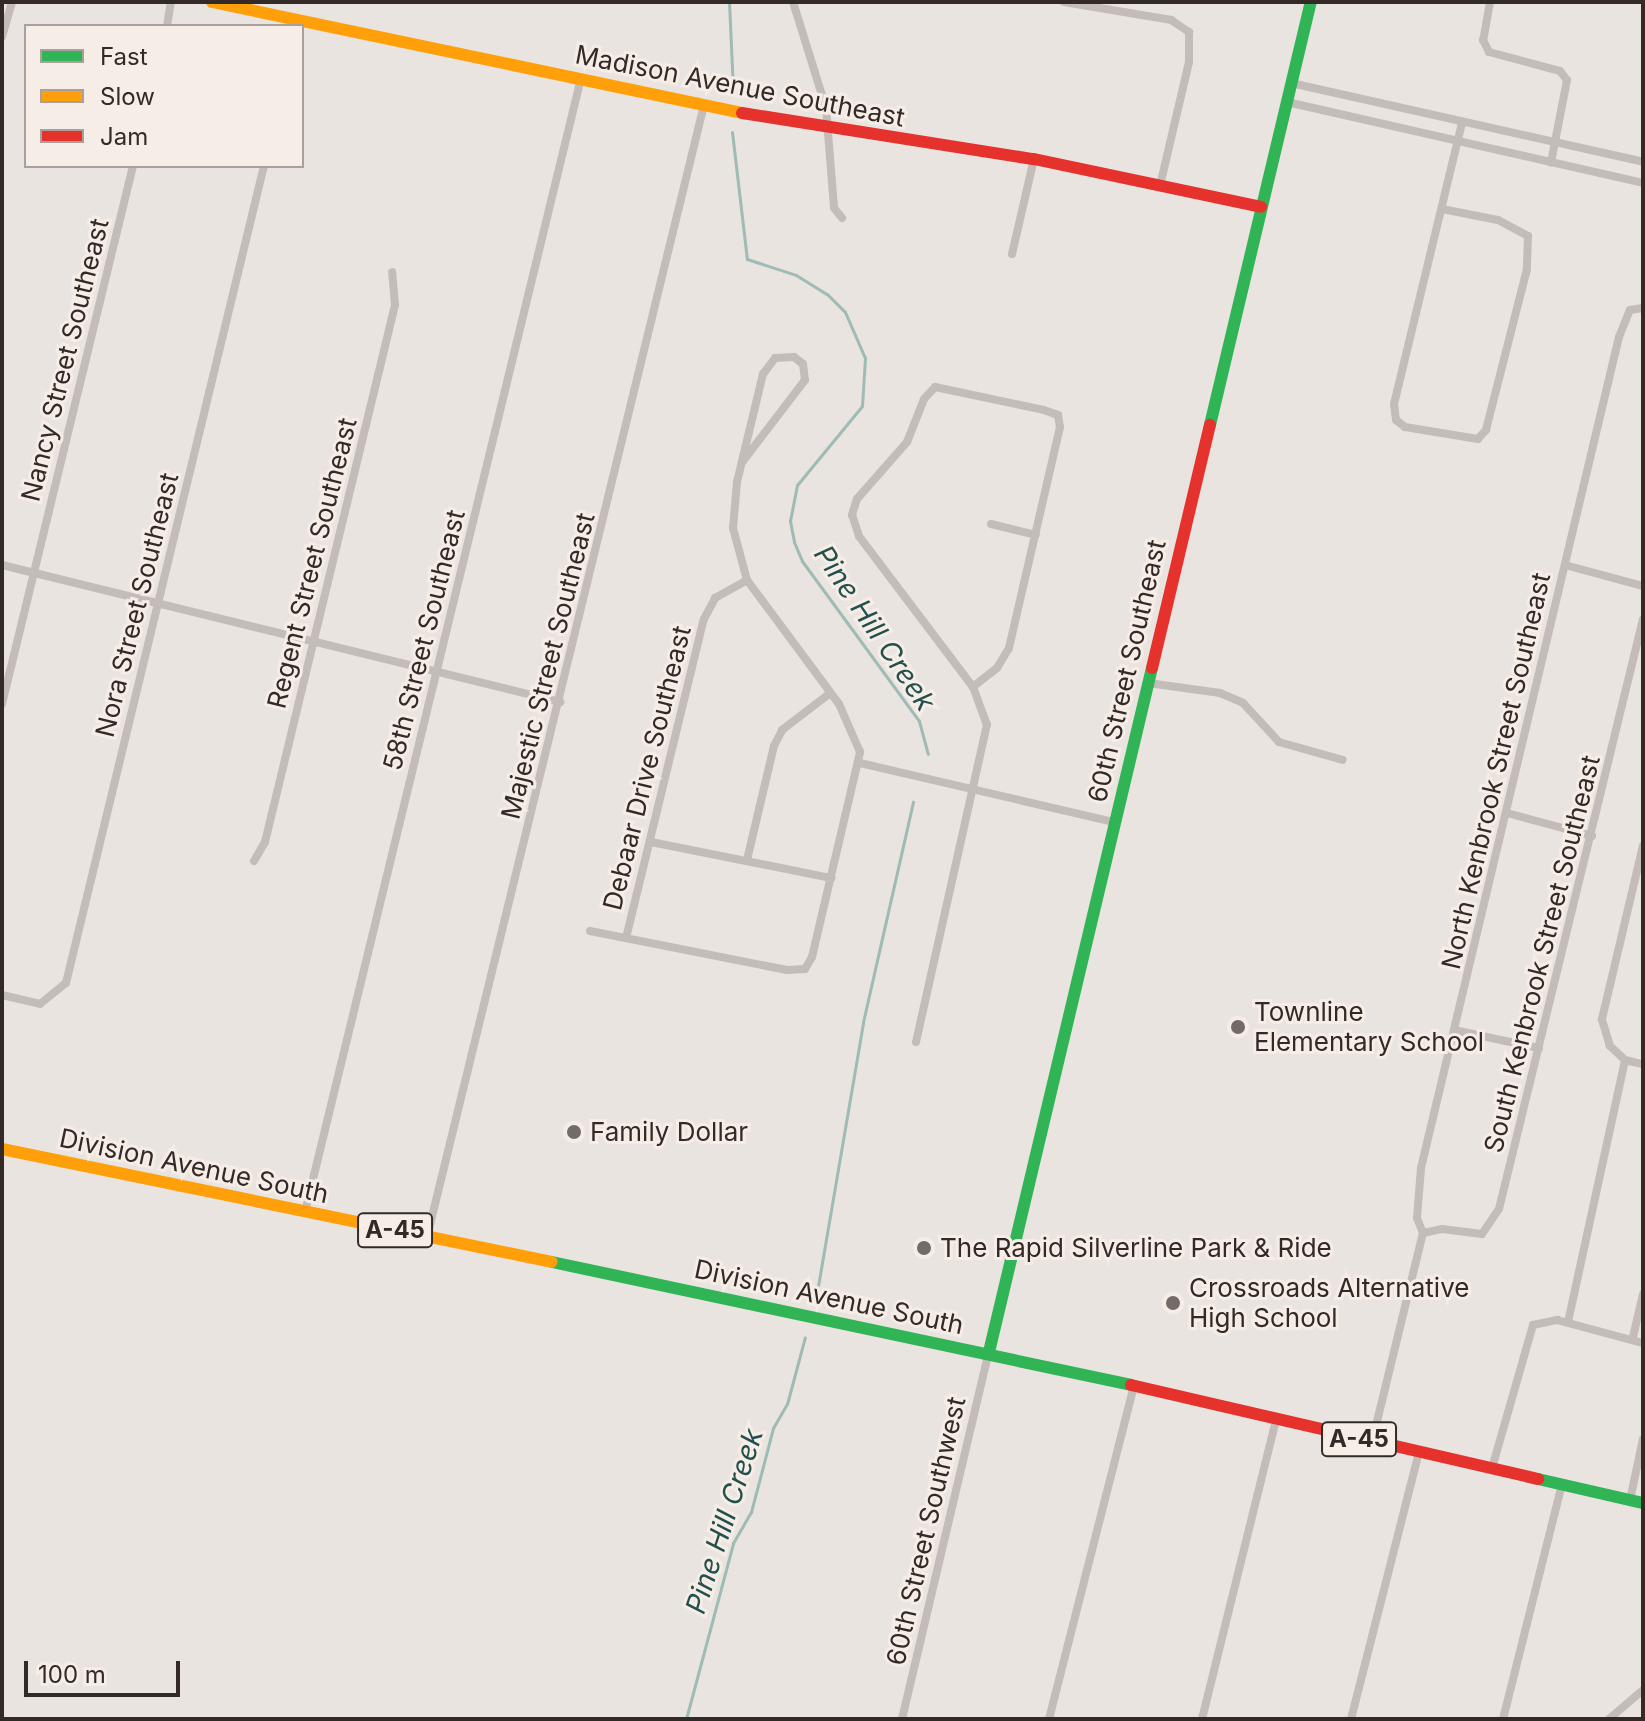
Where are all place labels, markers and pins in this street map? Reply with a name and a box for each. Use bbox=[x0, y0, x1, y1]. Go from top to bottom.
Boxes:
place label: Townline Elementary School bbox=[1254, 996, 1484, 1058]
marker: Townline Elementary School bbox=[1229, 1018, 1247, 1036]
place label: Family Dollar bbox=[590, 1116, 748, 1148]
marker: Family Dollar bbox=[565, 1123, 583, 1141]
place label: The Rapid Silverline Park & Ride bbox=[940, 1232, 1332, 1264]
marker: The Rapid Silverline Park & Ride bbox=[915, 1239, 933, 1257]
place label: Crossroads Alternative High School bbox=[1189, 1272, 1469, 1334]
marker: Crossroads Alternative High School bbox=[1164, 1294, 1182, 1312]

